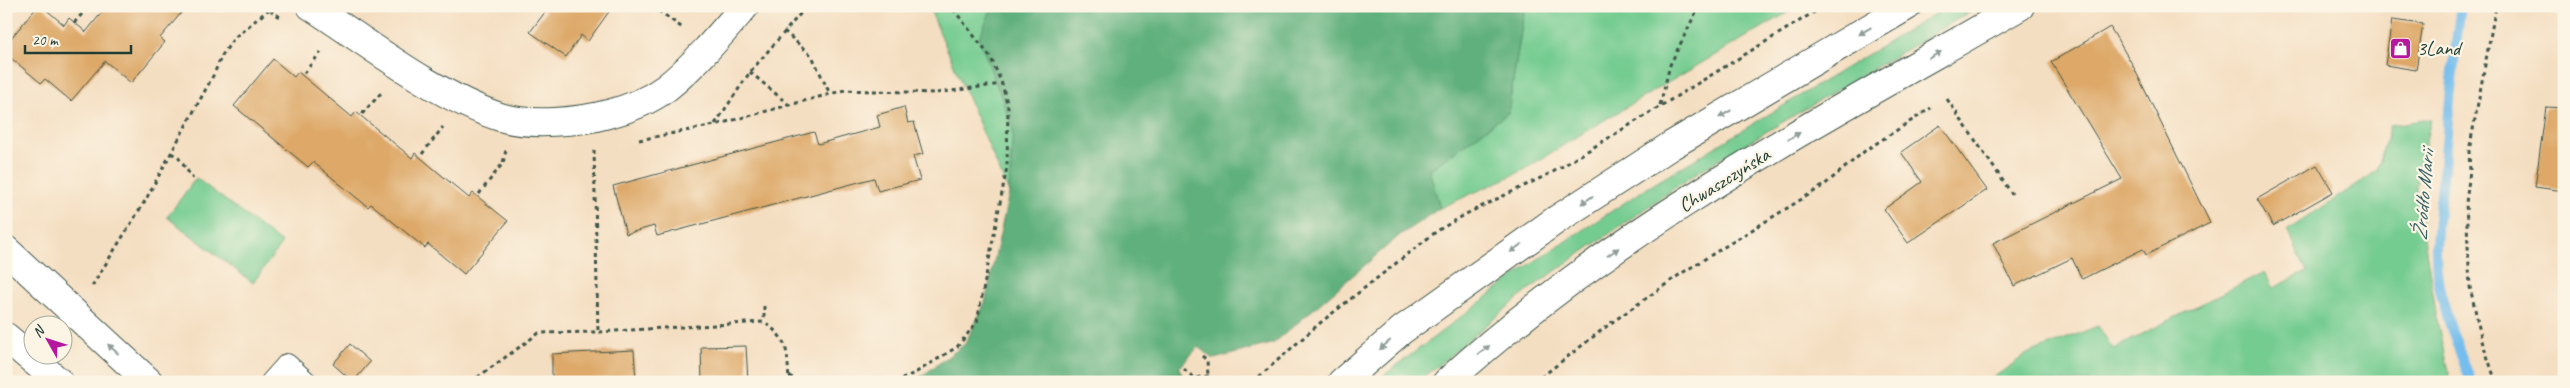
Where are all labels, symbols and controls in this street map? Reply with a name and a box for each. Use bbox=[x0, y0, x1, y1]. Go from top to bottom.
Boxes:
scale bar bbox=[25, 22, 131, 54]
one-way arrow bbox=[1859, 27, 1872, 36]
text: 20 m bbox=[32, 31, 59, 50]
shop icon: 3Land bbox=[2389, 36, 2413, 60]
place label: 3Land bbox=[2417, 36, 2463, 61]
one-way arrow bbox=[1928, 51, 1942, 60]
one-way arrow bbox=[1719, 109, 1732, 118]
one-way arrow bbox=[1788, 132, 1801, 141]
street label: Chwaszczyńska bbox=[1674, 141, 1775, 218]
water label: Źródło Marii bbox=[2406, 144, 2440, 241]
one-way arrow bbox=[1581, 195, 1594, 204]
one-way arrow bbox=[1510, 243, 1523, 254]
one-way arrow bbox=[1606, 247, 1620, 257]
north arrow bbox=[22, 316, 72, 366]
text: N bbox=[29, 322, 49, 341]
one-way arrow bbox=[1379, 339, 1392, 350]
one-way arrow bbox=[106, 344, 119, 355]
one-way arrow bbox=[1477, 345, 1490, 356]

